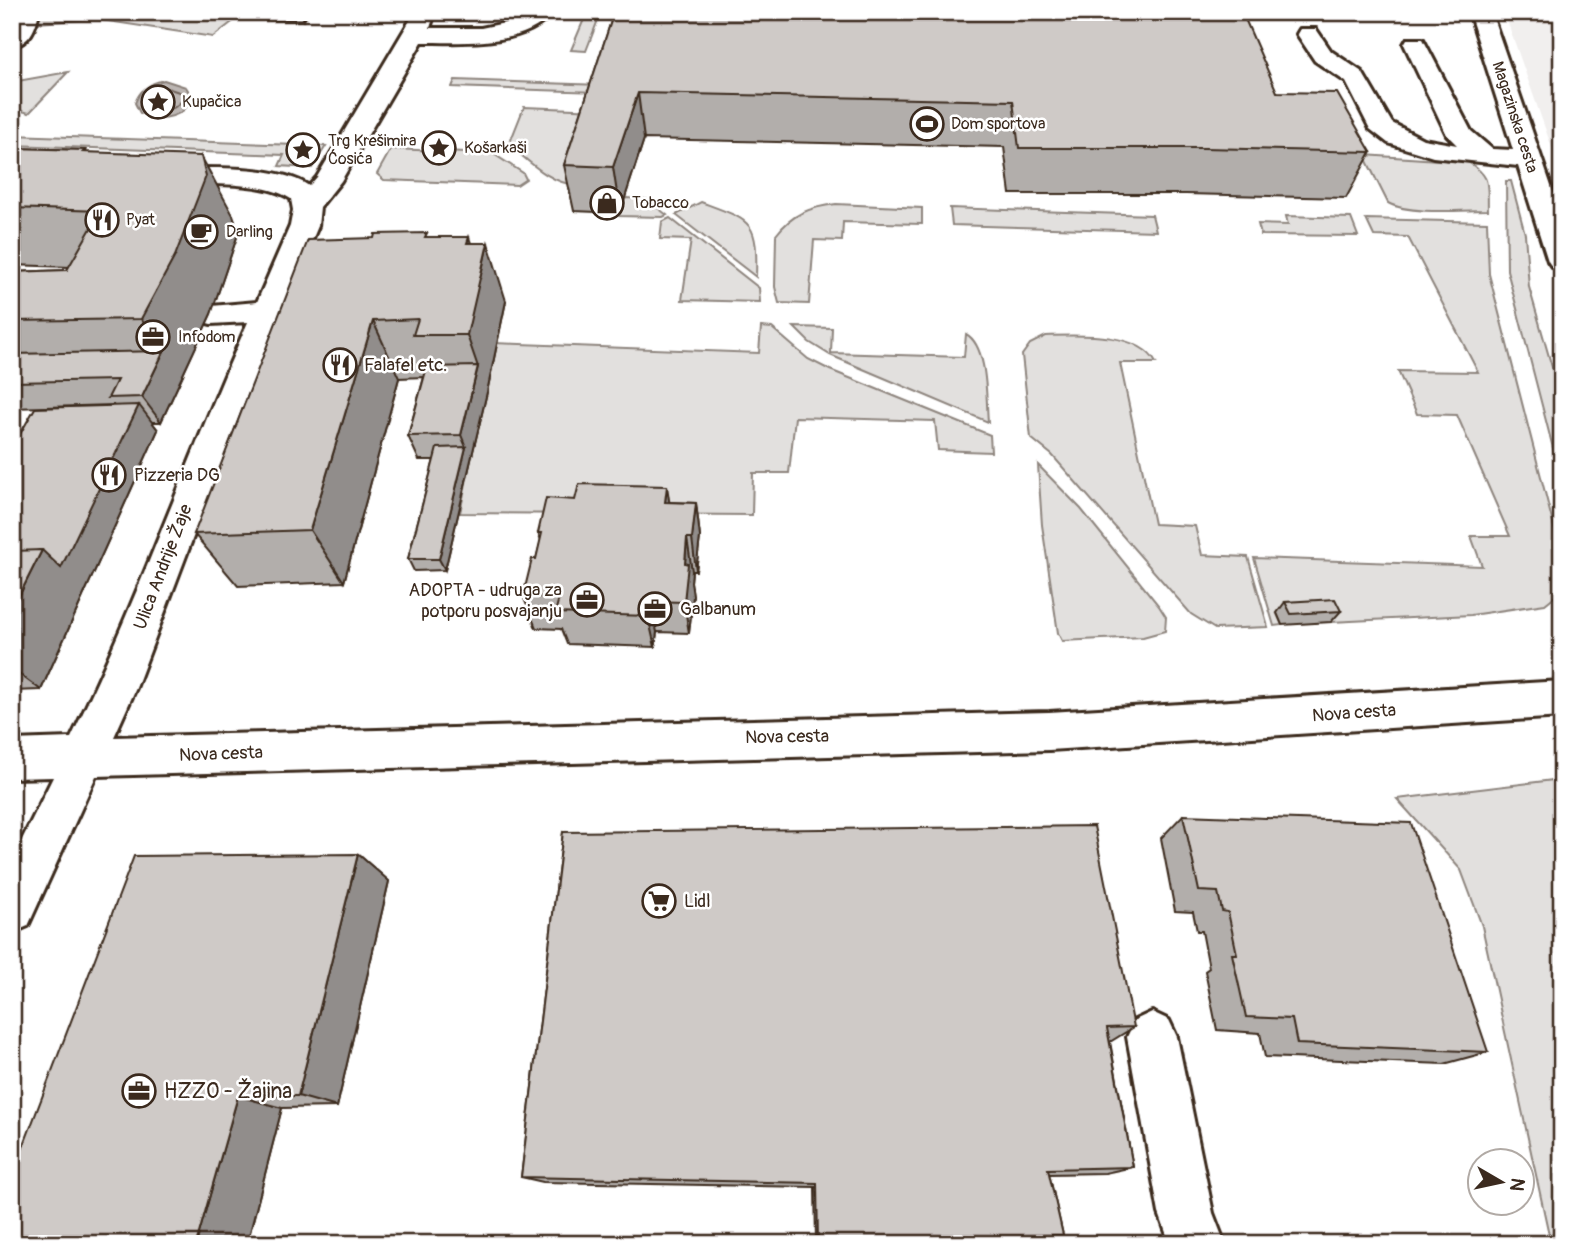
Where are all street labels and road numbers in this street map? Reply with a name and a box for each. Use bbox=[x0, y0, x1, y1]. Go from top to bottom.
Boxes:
street label: Magazinska cesta bbox=[1488, 59, 1542, 175]
street label: Ulica Andrije Žaje bbox=[129, 501, 198, 633]
street label: Nova cesta bbox=[1311, 699, 1397, 727]
street label: Nova cesta bbox=[745, 725, 829, 749]
street label: Nova cesta bbox=[179, 741, 263, 767]

